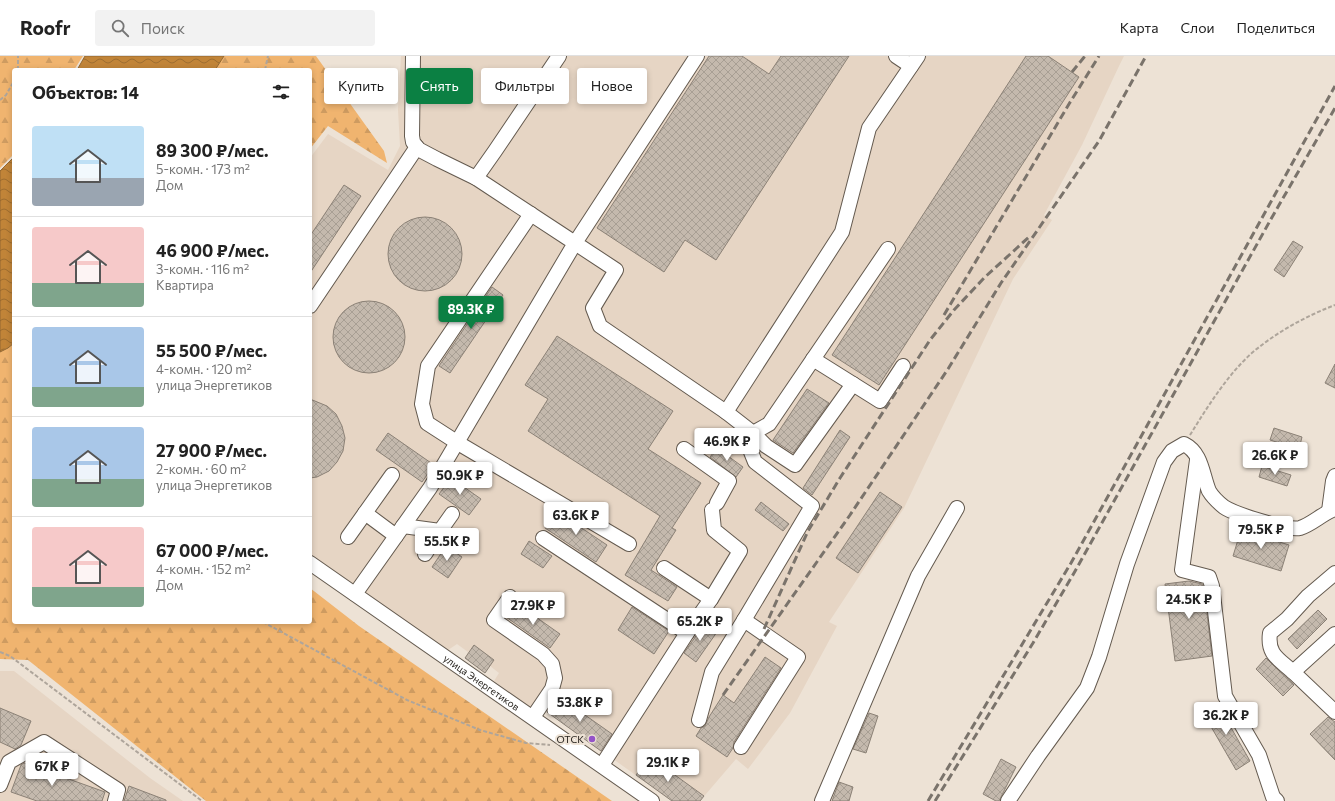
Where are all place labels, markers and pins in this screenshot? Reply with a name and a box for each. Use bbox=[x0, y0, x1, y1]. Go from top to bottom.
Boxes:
pin: 89.3K ₽ bbox=[434, 296, 508, 330]
pin: 46.9K ₽ bbox=[690, 428, 764, 462]
pin: 26.6K ₽ bbox=[1238, 442, 1312, 476]
pin: 50.9K ₽ bbox=[423, 462, 497, 496]
pin: 63.6K ₽ bbox=[539, 502, 613, 536]
pin: 79.5K ₽ bbox=[1224, 516, 1298, 550]
pin: 55.5K ₽ bbox=[410, 528, 484, 562]
pin: 24.5K ₽ bbox=[1152, 586, 1226, 620]
pin: 27.9K ₽ bbox=[496, 592, 570, 626]
pin: 65.2K ₽ bbox=[663, 608, 737, 642]
pin: 53.8K ₽ bbox=[543, 689, 617, 723]
pin: 36.2K ₽ bbox=[1189, 702, 1263, 736]
place label: ОТСК bbox=[556, 733, 584, 745]
marker: ОТСК bbox=[587, 734, 597, 744]
pin: 29.1K ₽ bbox=[631, 749, 705, 783]
pin: 67K ₽ bbox=[24, 753, 80, 787]

